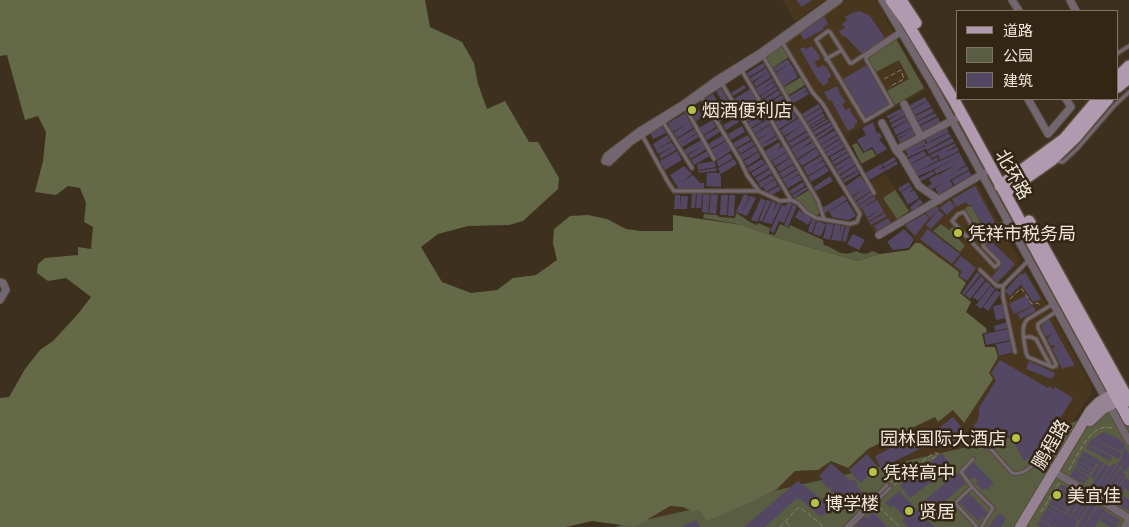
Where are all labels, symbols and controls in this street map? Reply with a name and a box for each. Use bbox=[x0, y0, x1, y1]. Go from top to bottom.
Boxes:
legend bbox=[956, 10, 1119, 100]
text: 道路 bbox=[1003, 19, 1033, 40]
text: 公园 bbox=[1003, 44, 1033, 65]
text: 建筑 bbox=[1003, 69, 1033, 90]
place label: 烟酒便利店 bbox=[702, 99, 792, 121]
marker: 烟酒便利店 bbox=[686, 104, 698, 116]
street label: 北环路 bbox=[991, 145, 1037, 203]
place label: 凭祥市税务局 bbox=[968, 222, 1076, 244]
marker: 凭祥市税务局 bbox=[952, 227, 964, 239]
street label: 鹏程路 bbox=[1027, 415, 1073, 473]
place label: 园林国际大酒店 bbox=[880, 427, 1006, 449]
marker: 园林国际大酒店 bbox=[1010, 432, 1022, 444]
place label: 凭祥高中 bbox=[883, 461, 955, 483]
marker: 凭祥高中 bbox=[867, 466, 879, 478]
place label: 美宜佳 bbox=[1067, 484, 1121, 506]
marker: 美宜佳 bbox=[1051, 489, 1063, 501]
place label: 博学楼 bbox=[825, 492, 879, 514]
marker: 博学楼 bbox=[809, 497, 821, 509]
place label: 贤居 bbox=[919, 500, 955, 522]
marker: 贤居 bbox=[903, 505, 915, 517]

